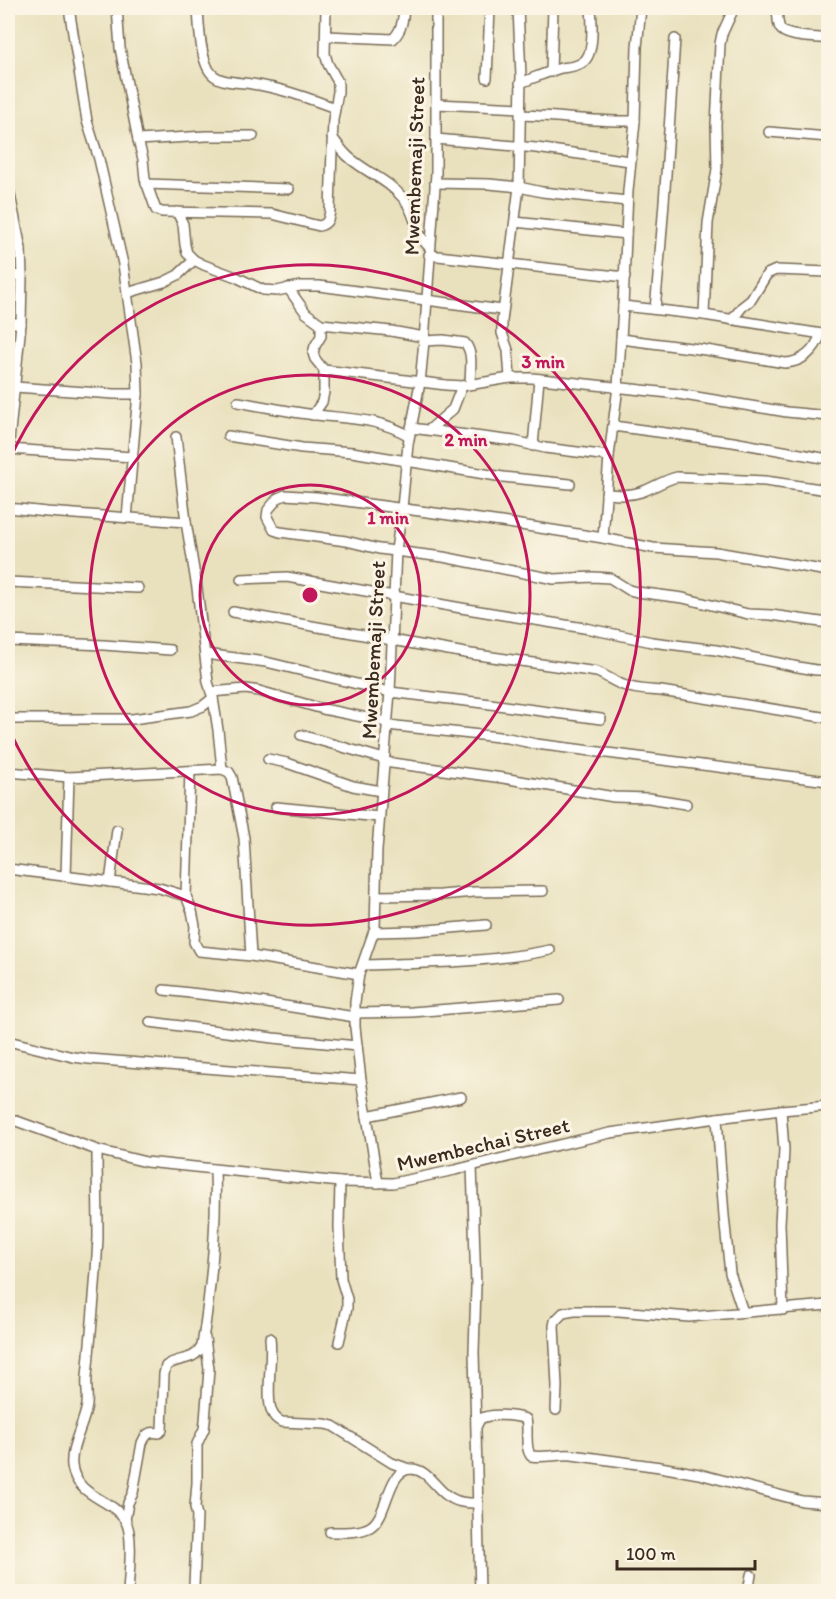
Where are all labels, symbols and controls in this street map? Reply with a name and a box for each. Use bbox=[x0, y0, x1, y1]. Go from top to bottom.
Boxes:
street label: Mwembemaji Street bbox=[398, 76, 430, 256]
text: 3 min bbox=[521, 351, 565, 373]
text: 2 min bbox=[445, 429, 488, 451]
text: 1 min bbox=[367, 507, 409, 529]
street label: Mwembemaji Street bbox=[356, 560, 390, 740]
centre of rings bbox=[300, 585, 320, 605]
street label: Mwembechai Street bbox=[394, 1112, 572, 1176]
scale bar bbox=[617, 1533, 755, 1571]
text: 100 m bbox=[626, 1543, 676, 1565]

